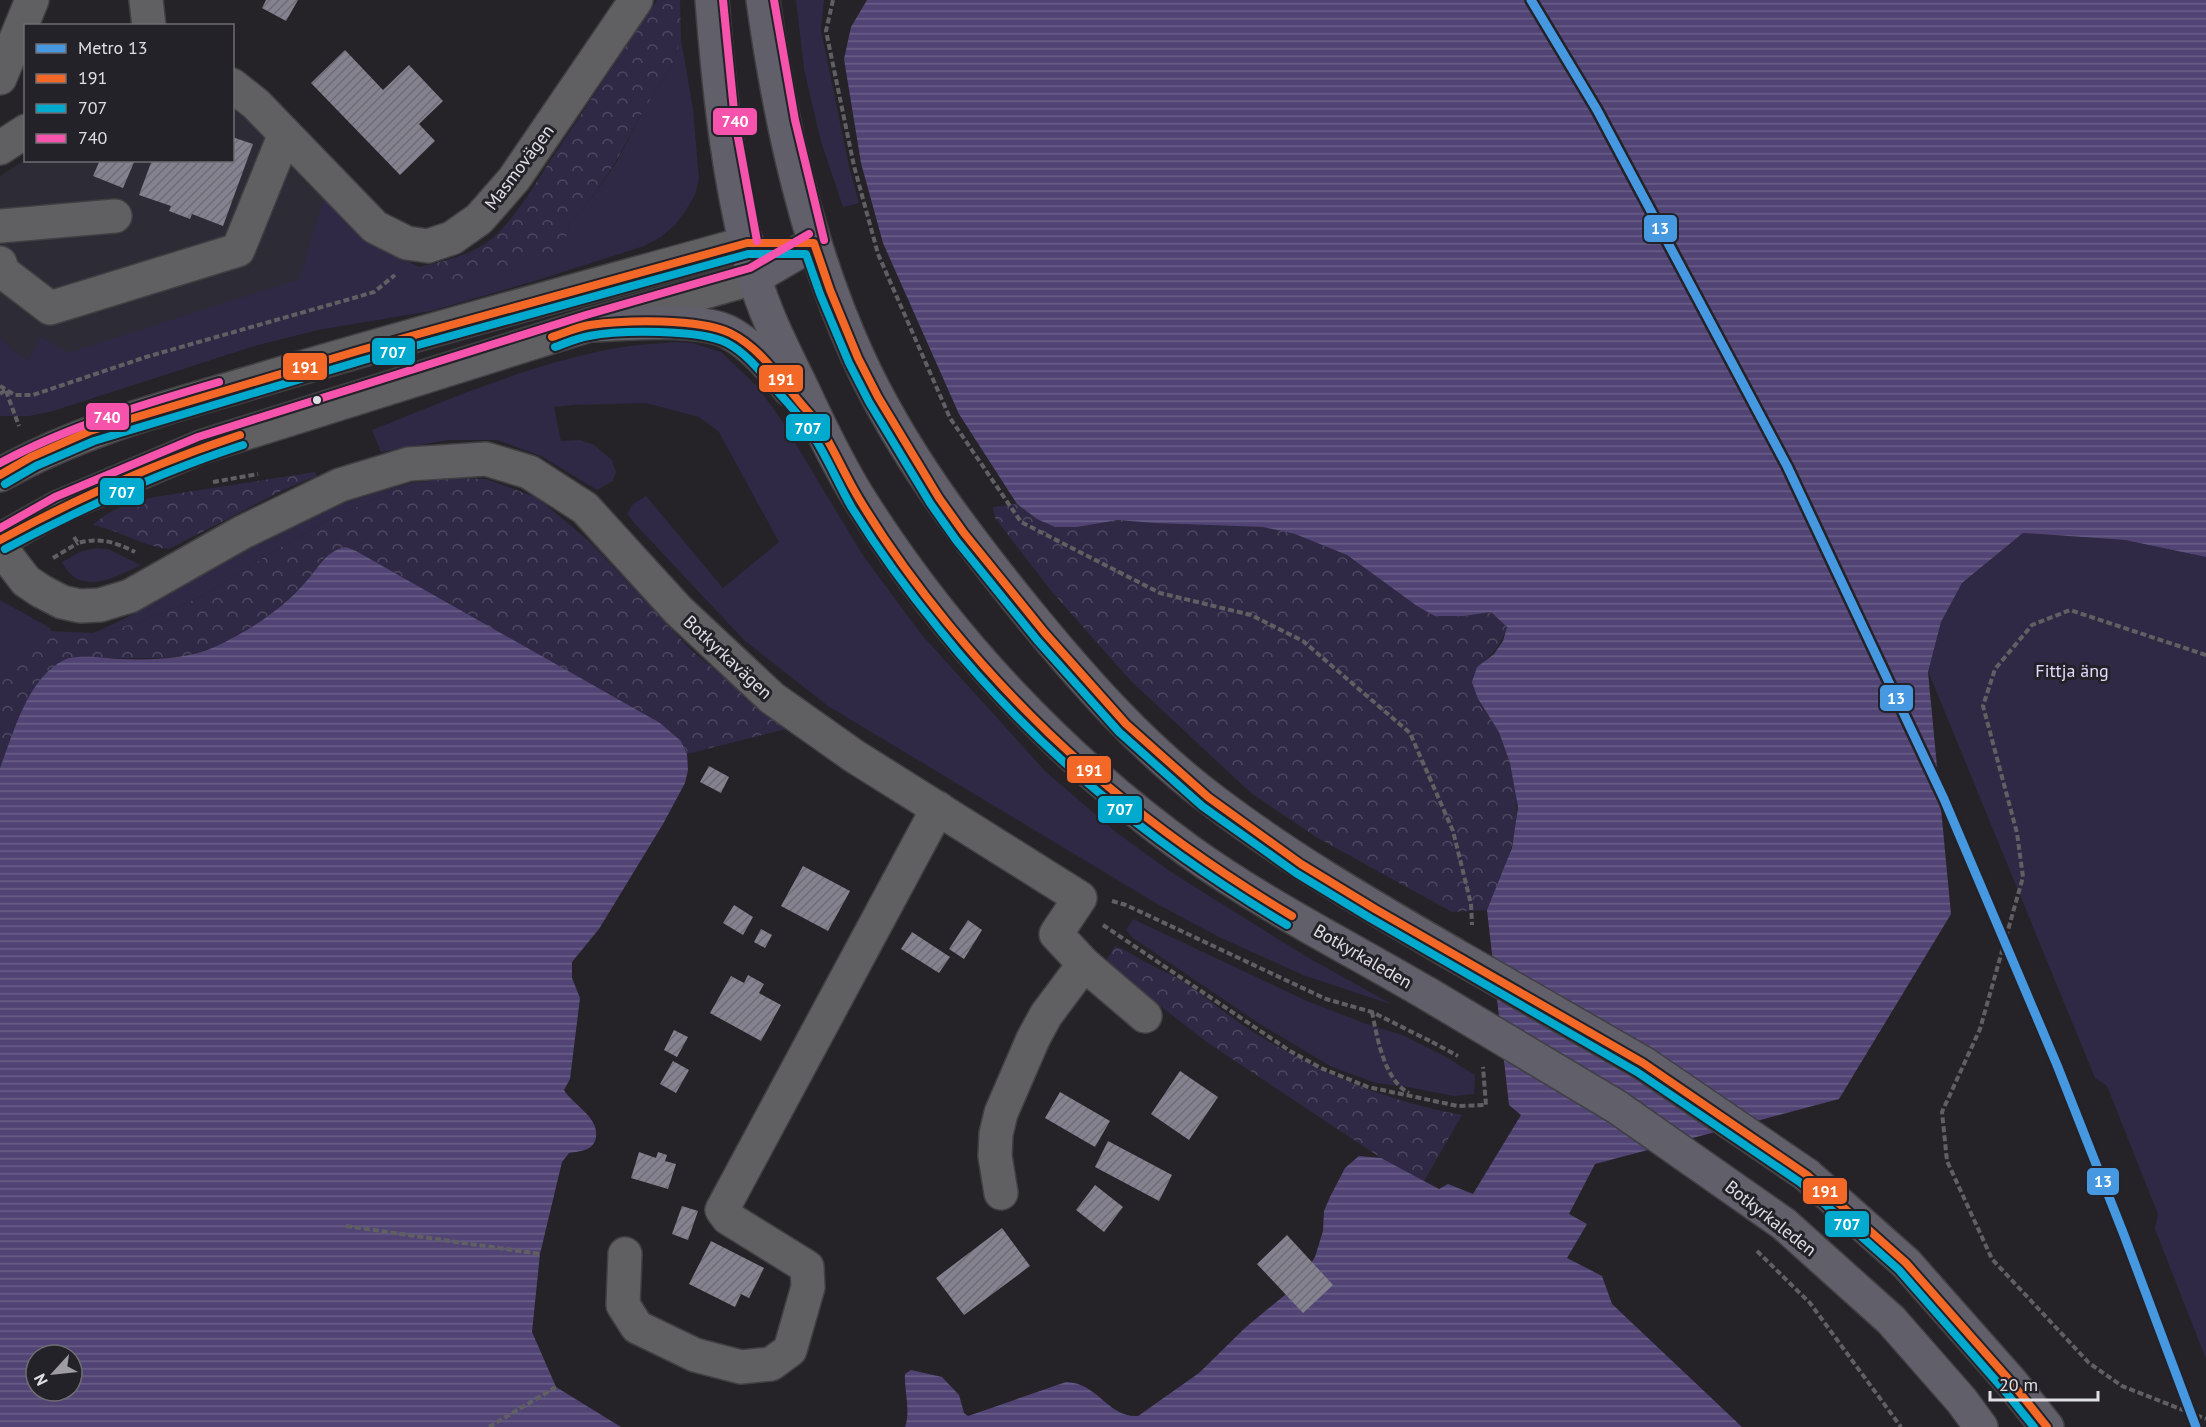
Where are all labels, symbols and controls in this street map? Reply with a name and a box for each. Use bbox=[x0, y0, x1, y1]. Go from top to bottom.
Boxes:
legend bbox=[24, 24, 234, 162]
text: Metro 13 bbox=[78, 36, 148, 59]
text: 191 bbox=[78, 66, 107, 89]
text: 707 bbox=[78, 96, 107, 119]
line badge: 740 bbox=[712, 107, 758, 136]
text: 740 bbox=[721, 111, 749, 131]
street label: Masmovägen bbox=[479, 120, 559, 214]
text: 740 bbox=[78, 126, 108, 149]
line badge: 13 bbox=[1643, 214, 1678, 243]
text: 13 bbox=[1651, 218, 1669, 238]
line badge: 707 bbox=[371, 337, 416, 366]
text: 707 bbox=[379, 342, 407, 362]
line badge: 191 bbox=[282, 352, 328, 381]
text: 191 bbox=[291, 357, 319, 377]
line badge: 191 bbox=[758, 364, 804, 393]
text: 191 bbox=[767, 369, 795, 389]
unlabelled marker bbox=[311, 394, 323, 406]
line badge: 740 bbox=[85, 402, 130, 431]
text: 740 bbox=[93, 407, 121, 427]
line badge: 707 bbox=[785, 413, 831, 442]
text: 707 bbox=[794, 418, 822, 438]
line badge: 707 bbox=[99, 477, 145, 506]
text: 707 bbox=[108, 482, 136, 502]
street label: Botkyrkavägen bbox=[679, 610, 777, 704]
park label: Fittja äng bbox=[2035, 659, 2109, 682]
line badge: 13 bbox=[1879, 684, 1914, 712]
text: 13 bbox=[1887, 688, 1905, 708]
line badge: 191 bbox=[1066, 755, 1112, 784]
text: 191 bbox=[1075, 760, 1103, 780]
line badge: 707 bbox=[1097, 795, 1143, 824]
text: 707 bbox=[1106, 799, 1134, 819]
street label: Botkyrkaleden bbox=[1310, 919, 1416, 993]
line badge: 13 bbox=[2086, 1167, 2120, 1196]
text: 13 bbox=[2094, 1171, 2112, 1191]
street label: Botkyrkaleden bbox=[1721, 1175, 1821, 1261]
line badge: 191 bbox=[1802, 1177, 1848, 1205]
text: 191 bbox=[1811, 1181, 1839, 1201]
line badge: 707 bbox=[1824, 1210, 1870, 1238]
text: 707 bbox=[1833, 1214, 1861, 1234]
north arrow bbox=[24, 1343, 84, 1403]
scale bar bbox=[1990, 1364, 2098, 1402]
text: N bbox=[29, 1371, 52, 1389]
text: 20 m bbox=[1999, 1373, 2038, 1396]

